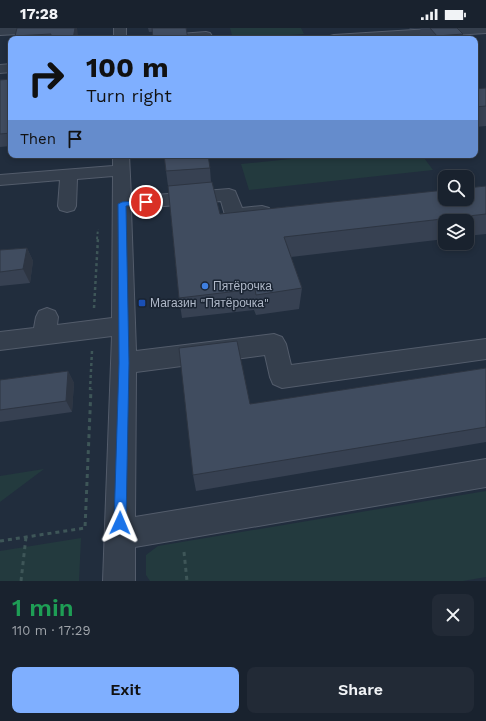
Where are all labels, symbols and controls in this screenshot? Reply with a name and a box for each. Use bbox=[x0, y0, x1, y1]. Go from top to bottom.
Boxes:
text: 17:28 bbox=[20, 5, 58, 23]
text: 100 m bbox=[86, 51, 169, 84]
icon: right bbox=[20, 52, 72, 104]
text: Turn right bbox=[86, 85, 172, 106]
icon: arrive bbox=[64, 128, 86, 150]
text: Then bbox=[20, 130, 56, 148]
map controls bbox=[438, 170, 474, 250]
button: search bbox=[438, 170, 474, 206]
pin bbox=[129, 185, 163, 219]
icon: arrive bbox=[135, 191, 157, 213]
button: layers bbox=[438, 214, 474, 250]
place label: Пятёрочка bbox=[213, 279, 272, 293]
marker: Пятёрочка bbox=[200, 281, 210, 291]
place label: Магазин "Пятёрочка" bbox=[150, 296, 269, 310]
marker: Магазин "Пятёрочка" bbox=[137, 298, 147, 308]
position arrow bbox=[99, 502, 141, 544]
text: 1 min bbox=[12, 594, 74, 622]
button: close bbox=[432, 594, 474, 636]
text: 110 m · 17:29 bbox=[12, 623, 90, 638]
button: Exit bbox=[12, 667, 239, 713]
button: Share bbox=[247, 667, 474, 713]

